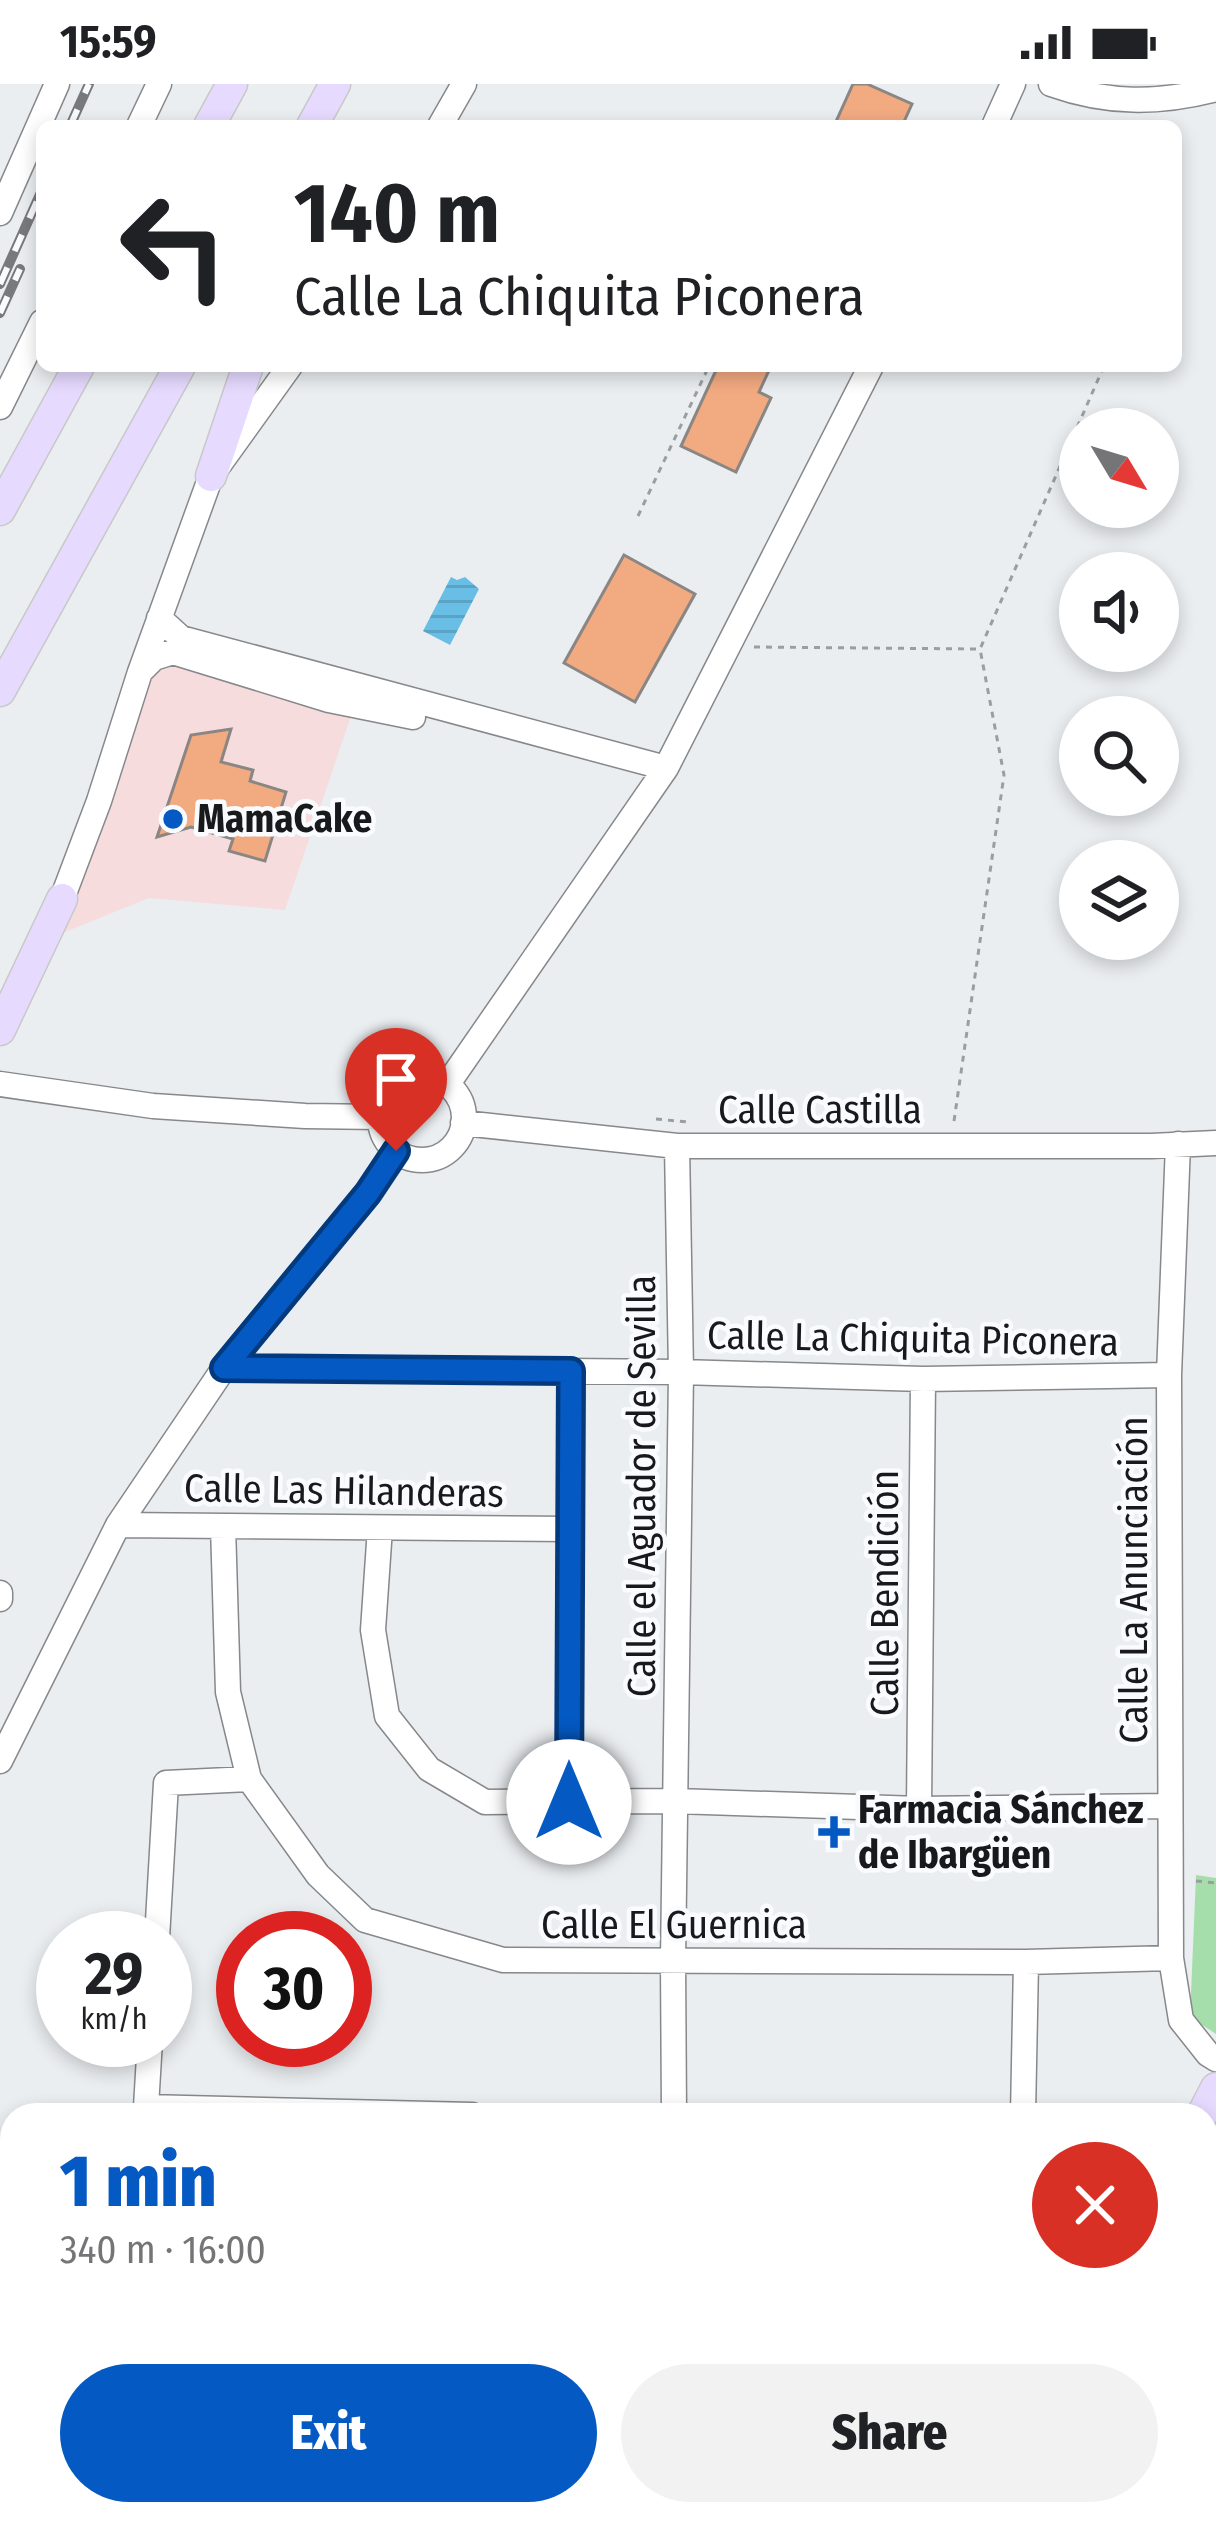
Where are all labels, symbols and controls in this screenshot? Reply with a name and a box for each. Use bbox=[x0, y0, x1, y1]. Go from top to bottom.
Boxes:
text: 15:59 bbox=[60, 15, 156, 69]
text: 140 m bbox=[294, 163, 500, 264]
icon: left bbox=[96, 168, 252, 324]
text: Calle La Chiquita Piconera bbox=[294, 265, 864, 329]
north arrow bbox=[1059, 408, 1179, 528]
map controls bbox=[1059, 408, 1179, 960]
button: sound bbox=[1059, 552, 1179, 672]
button: search bbox=[1059, 696, 1179, 816]
place label: MamaCake bbox=[197, 796, 372, 842]
marker: MamaCake bbox=[160, 806, 186, 832]
button: layers bbox=[1059, 840, 1179, 960]
pin bbox=[345, 1028, 447, 1151]
icon: arrive bbox=[363, 1046, 429, 1112]
street label: Calle Castilla bbox=[718, 1087, 922, 1133]
street label: Calle el Aguador de Sevilla bbox=[619, 1275, 665, 1697]
street label: Calle La Chiquita Piconera bbox=[707, 1312, 1119, 1366]
street label: Calle La Anunciación bbox=[1111, 1416, 1157, 1744]
street label: Calle Las Hilanderas bbox=[184, 1465, 504, 1517]
street label: Calle Bendición bbox=[862, 1470, 908, 1716]
position arrow bbox=[506, 1739, 632, 1865]
place label: Farmacia Sánchez de Ibargüen bbox=[858, 1787, 1143, 1878]
marker: Farmacia Sánchez de Ibargüen bbox=[821, 1819, 847, 1845]
street label: Calle El Guernica bbox=[541, 1902, 807, 1948]
speed limit sign: 30 bbox=[216, 1911, 372, 2067]
text: 29 bbox=[85, 1938, 143, 2010]
text: km/h bbox=[81, 2001, 147, 2037]
text: 1 min bbox=[60, 2139, 217, 2225]
button: close bbox=[1032, 2142, 1158, 2268]
text: 340 m · 16:00 bbox=[60, 2227, 266, 2273]
button: Exit bbox=[60, 2364, 597, 2502]
button: Share bbox=[621, 2364, 1158, 2502]

